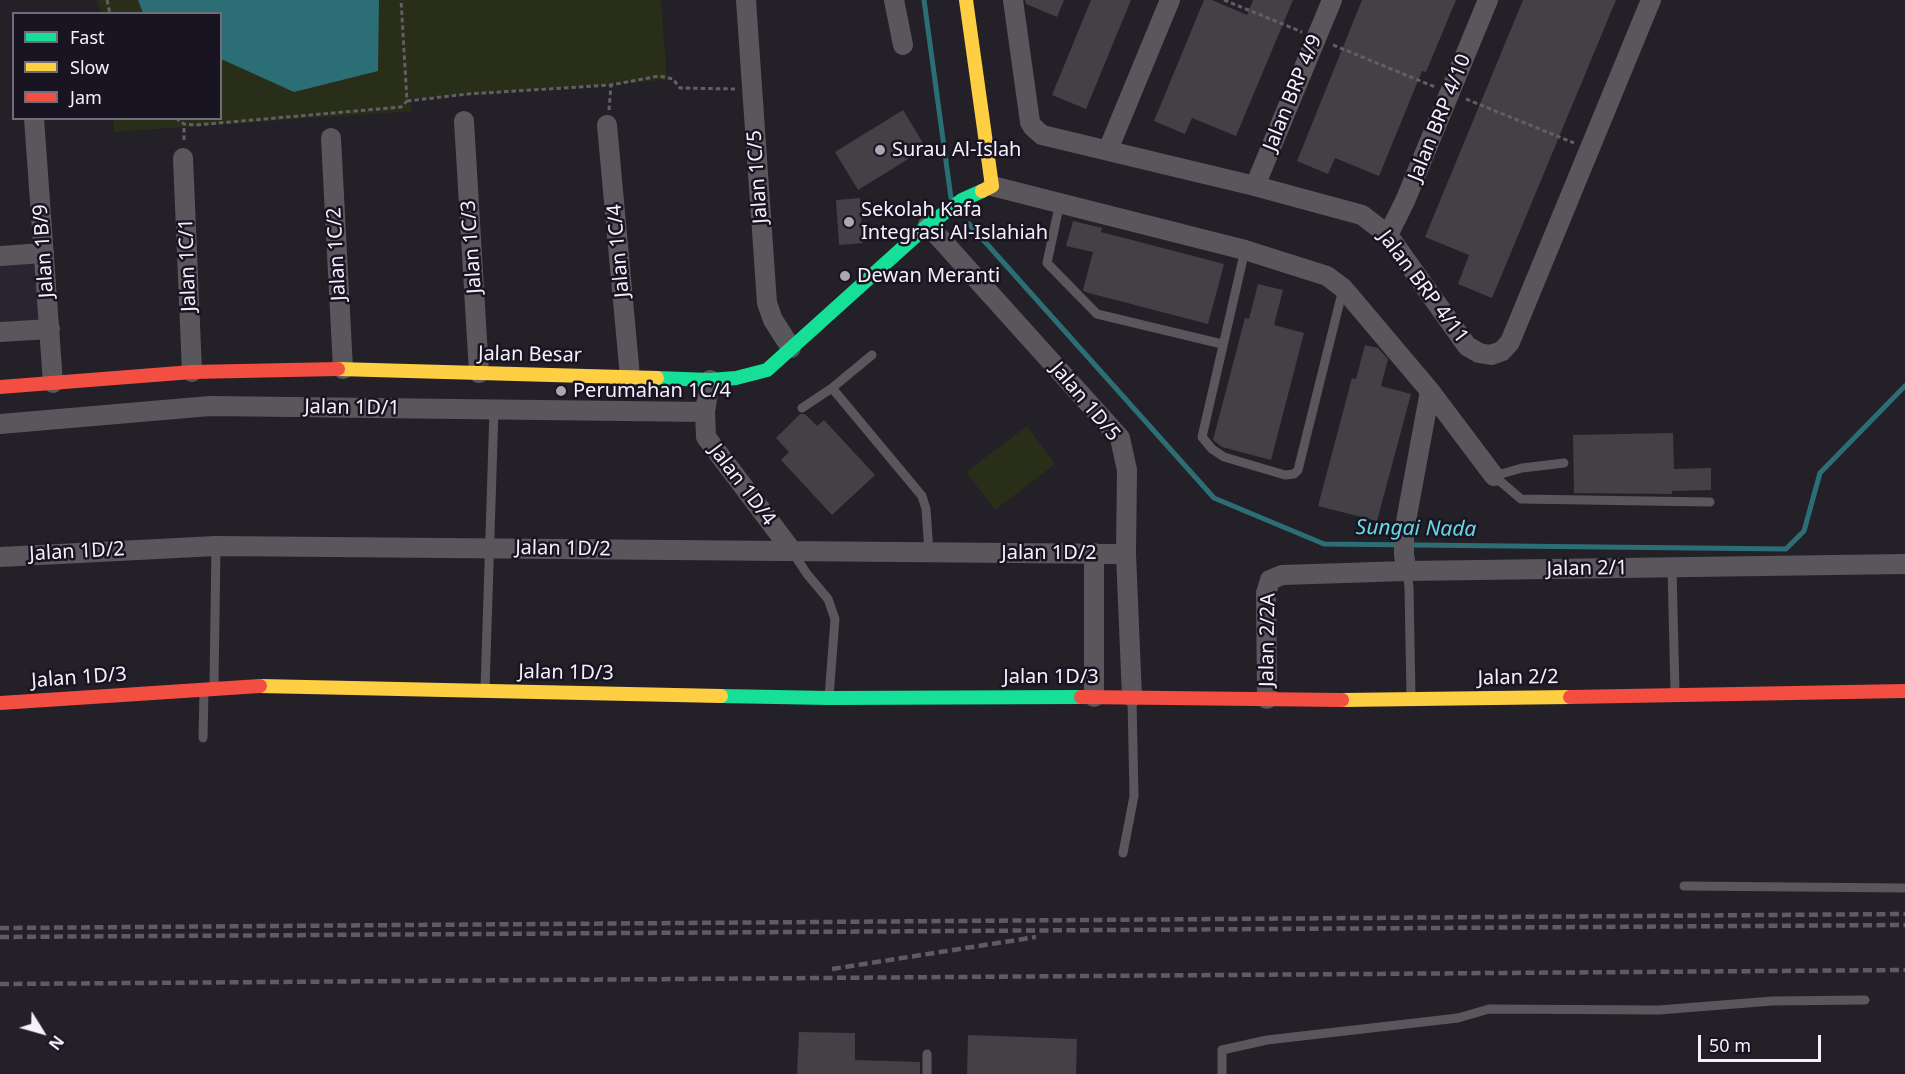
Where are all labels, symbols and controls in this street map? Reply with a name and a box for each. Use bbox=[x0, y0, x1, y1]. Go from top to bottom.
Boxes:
legend bbox=[12, 12, 222, 120]
text: Fast bbox=[70, 25, 105, 49]
street label: Jalan BRP 4/9 bbox=[1259, 31, 1327, 155]
street label: Jalan BRP 4/10 bbox=[1404, 51, 1476, 185]
text: Slow bbox=[70, 55, 109, 79]
text: Jam bbox=[70, 85, 102, 109]
street label: Jalan 1C/5 bbox=[743, 129, 773, 225]
place label: Surau Al-Islah bbox=[892, 138, 1021, 162]
marker: Surau Al-Islah bbox=[873, 143, 887, 157]
place label: Sekolah Kafa Integrasi Al-Islahiah bbox=[861, 198, 1048, 245]
street label: Jalan 1C/3 bbox=[457, 199, 487, 295]
street label: Jalan 1B/9 bbox=[29, 203, 59, 299]
street label: Jalan 1C/4 bbox=[603, 203, 635, 299]
street label: Jalan 1C/2 bbox=[323, 207, 351, 301]
marker: Sekolah Kafa Integrasi Al-Islahiah bbox=[842, 215, 856, 229]
street label: Jalan 1C/1 bbox=[174, 218, 202, 312]
street label: Jalan BRP 4/11 bbox=[1373, 226, 1473, 348]
place label: Dewan Meranti bbox=[857, 264, 1000, 288]
marker: Dewan Meranti bbox=[838, 269, 852, 283]
street label: Jalan Besar bbox=[478, 342, 582, 368]
street label: Jalan 1D/5 bbox=[1045, 358, 1125, 446]
place label: Perumahan 1C/4 bbox=[573, 379, 731, 403]
marker: Perumahan 1C/4 bbox=[554, 384, 568, 398]
street label: Jalan 1D/1 bbox=[304, 395, 400, 421]
street label: Jalan 1D/4 bbox=[704, 440, 780, 530]
water label: Sungai Nada bbox=[1355, 515, 1477, 543]
street label: Jalan 1D/2 bbox=[515, 536, 611, 562]
street label: Jalan 1D/2 bbox=[29, 538, 125, 566]
street label: Jalan 1D/2 bbox=[1001, 541, 1097, 565]
street label: Jalan 2/1 bbox=[1546, 556, 1628, 582]
street label: Jalan 2/2A bbox=[1255, 593, 1281, 687]
street label: Jalan 1D/3 bbox=[518, 660, 614, 686]
street label: Jalan 1D/3 bbox=[31, 663, 127, 693]
street label: Jalan 1D/3 bbox=[1003, 665, 1099, 689]
street label: Jalan 2/2 bbox=[1477, 665, 1559, 691]
north arrow bbox=[12, 1002, 72, 1062]
scale bar bbox=[1701, 1023, 1824, 1061]
text: N bbox=[44, 1031, 69, 1055]
text: 50 m bbox=[1709, 1033, 1751, 1057]

